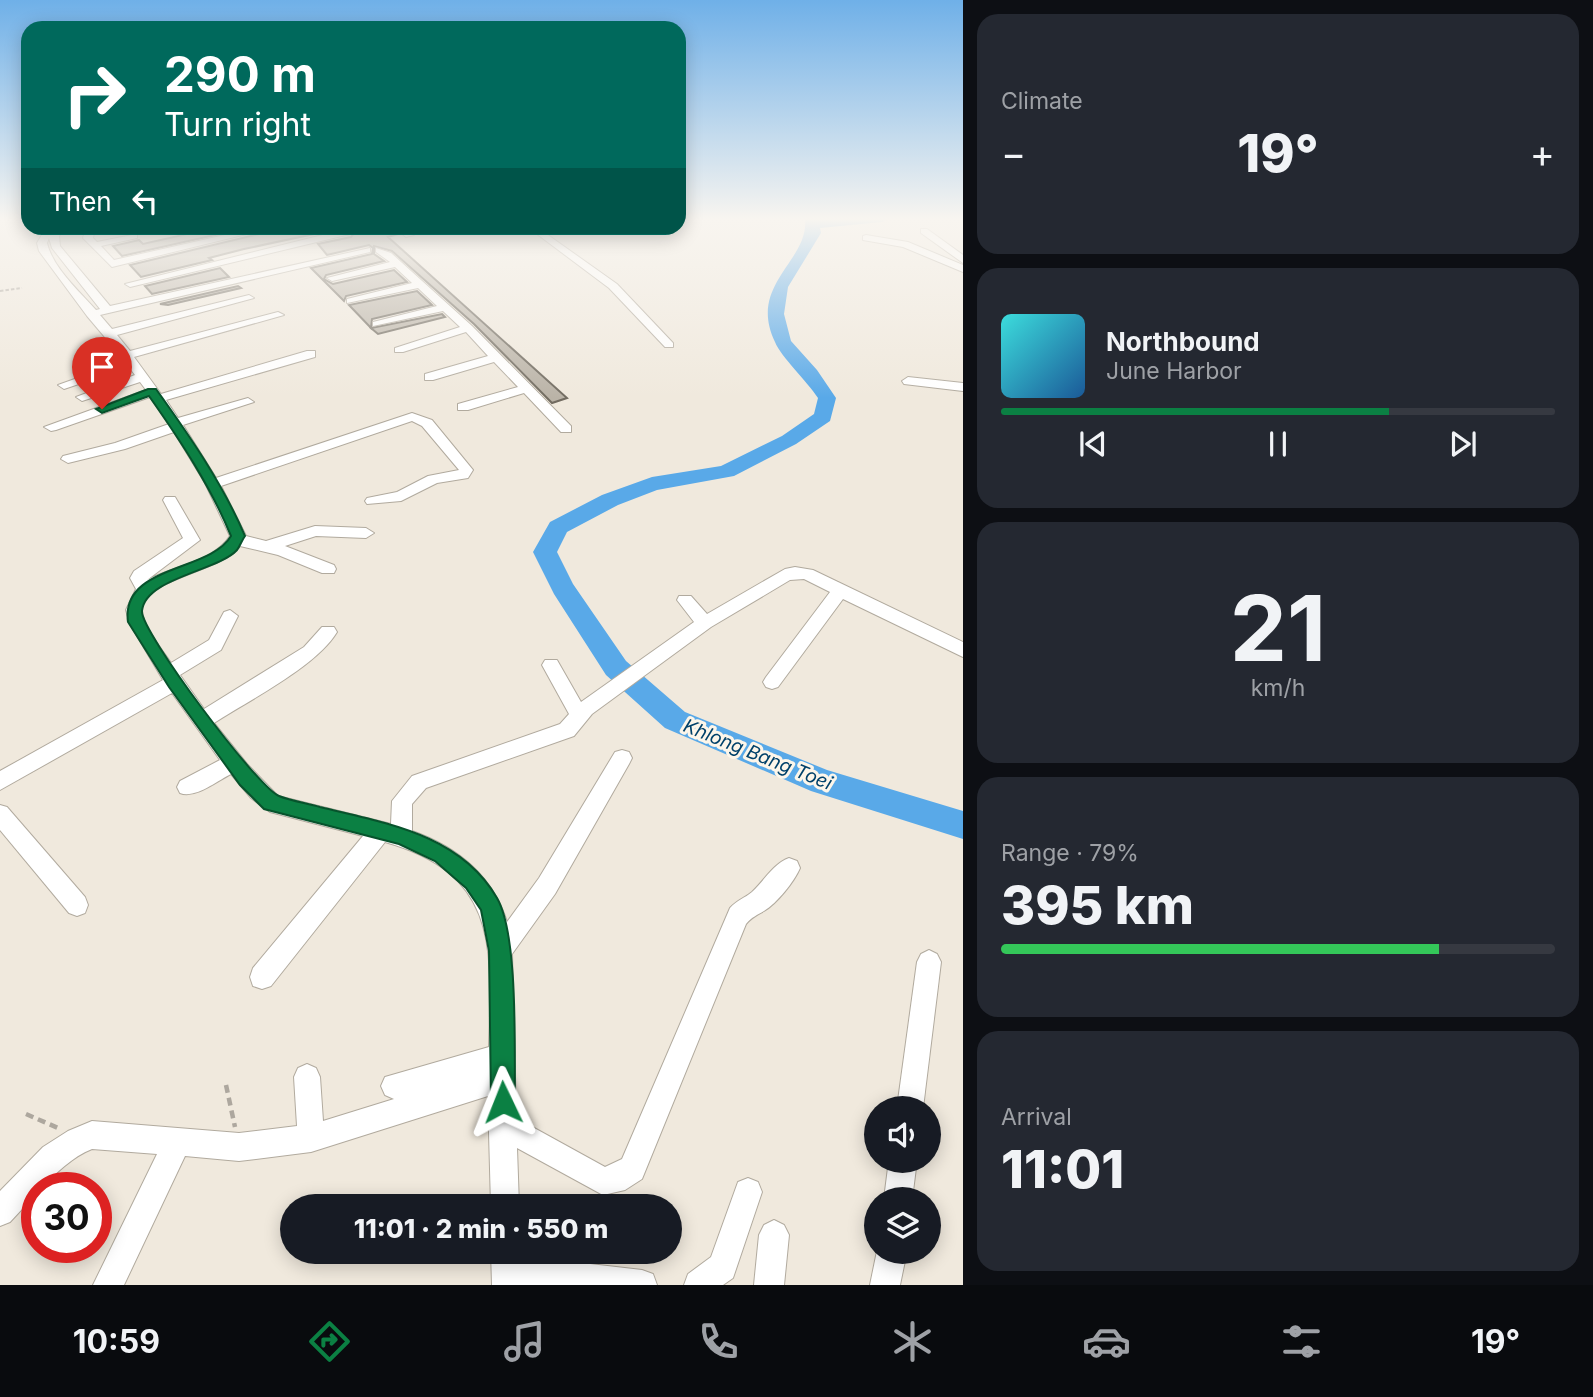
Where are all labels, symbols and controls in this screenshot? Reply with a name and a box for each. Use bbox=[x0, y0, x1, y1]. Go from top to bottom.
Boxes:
text: 290 m bbox=[164, 45, 316, 104]
icon: right bbox=[49, 49, 140, 140]
text: Climate bbox=[1001, 87, 1083, 115]
text: Turn right bbox=[164, 105, 311, 144]
text: 19° bbox=[1237, 122, 1319, 185]
text: − bbox=[1001, 130, 1026, 176]
text: + bbox=[1530, 130, 1555, 176]
icon: left bbox=[126, 182, 164, 220]
text: Then bbox=[49, 186, 112, 217]
text: Northbound bbox=[1106, 326, 1260, 357]
pin bbox=[72, 337, 132, 409]
icon: arrive bbox=[83, 348, 121, 386]
text: June Harbor bbox=[1106, 357, 1242, 385]
icon: previous bbox=[1074, 425, 1112, 463]
icon: pause bbox=[1259, 425, 1297, 463]
icon: next bbox=[1444, 425, 1482, 463]
text: 21 bbox=[1230, 573, 1326, 683]
text: km/h bbox=[1251, 674, 1305, 702]
water label: Khlong Bang Toei bbox=[680, 714, 836, 795]
text: Range · 79% bbox=[1001, 839, 1139, 867]
text: 395 km bbox=[1001, 874, 1194, 937]
position arrow bbox=[466, 1065, 540, 1139]
map controls bbox=[864, 1096, 941, 1264]
button: sound bbox=[864, 1096, 941, 1173]
text: Arrival bbox=[1001, 1103, 1072, 1131]
text: 11:01 bbox=[1001, 1138, 1124, 1201]
speed limit sign: 30 bbox=[21, 1172, 112, 1263]
button: layers bbox=[864, 1187, 941, 1264]
text: 11:01 · 2 min · 550 m bbox=[354, 1213, 608, 1244]
icon: directions bbox=[305, 1317, 354, 1366]
icon: music bbox=[500, 1317, 549, 1366]
icon: phone bbox=[694, 1317, 743, 1366]
icon: climate bbox=[888, 1317, 937, 1366]
icon: car bbox=[1082, 1317, 1131, 1366]
icon: filters bbox=[1277, 1317, 1326, 1366]
text: 10:59 bbox=[73, 1322, 160, 1361]
text: 19° bbox=[1471, 1322, 1520, 1361]

